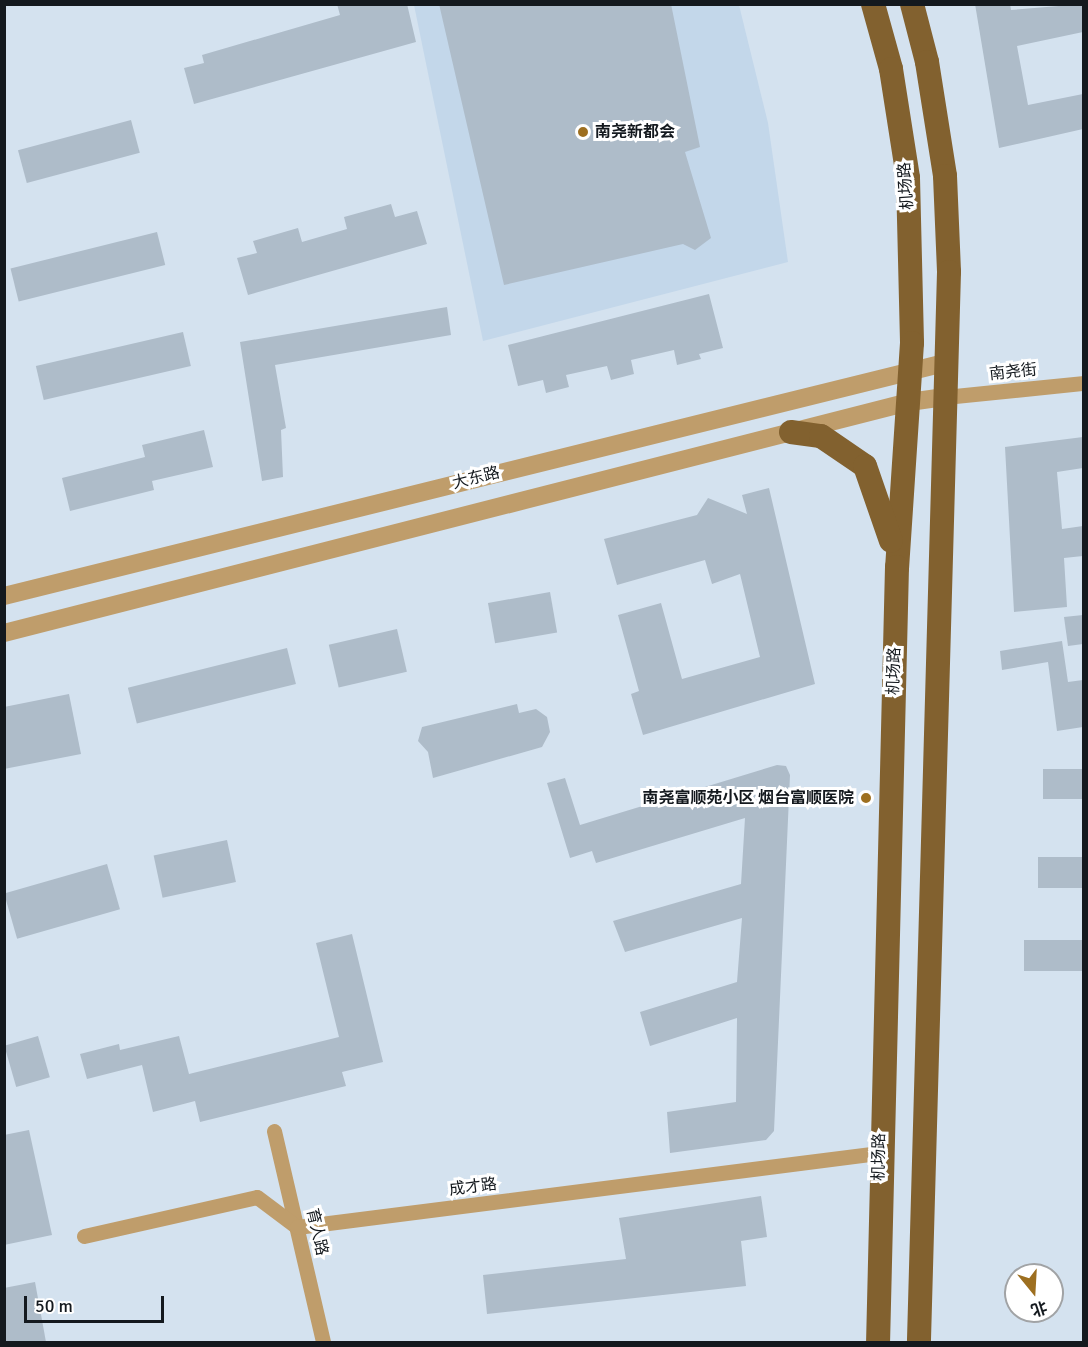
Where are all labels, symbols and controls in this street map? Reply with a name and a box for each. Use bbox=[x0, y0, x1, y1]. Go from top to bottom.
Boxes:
place label: 南尧新都会 bbox=[595, 122, 675, 142]
marker: 南尧新都会 bbox=[576, 125, 590, 139]
street label: 机场路 bbox=[895, 161, 917, 211]
street label: 南尧街 bbox=[988, 360, 1038, 384]
street label: 大东路 bbox=[450, 463, 502, 493]
street label: 机场路 bbox=[884, 647, 904, 695]
place label: 南尧富顺苑小区 烟台富顺医院 bbox=[642, 788, 854, 808]
marker: 南尧富顺苑小区 烟台富顺医院 bbox=[859, 791, 873, 805]
street label: 机场路 bbox=[869, 1133, 889, 1181]
street label: 成才路 bbox=[448, 1175, 498, 1199]
street label: 育人路 bbox=[302, 1206, 332, 1258]
north arrow bbox=[1004, 1263, 1064, 1323]
scale bar bbox=[27, 1284, 166, 1322]
text: 50 m bbox=[35, 1295, 73, 1317]
text: 北 bbox=[1028, 1296, 1050, 1320]

